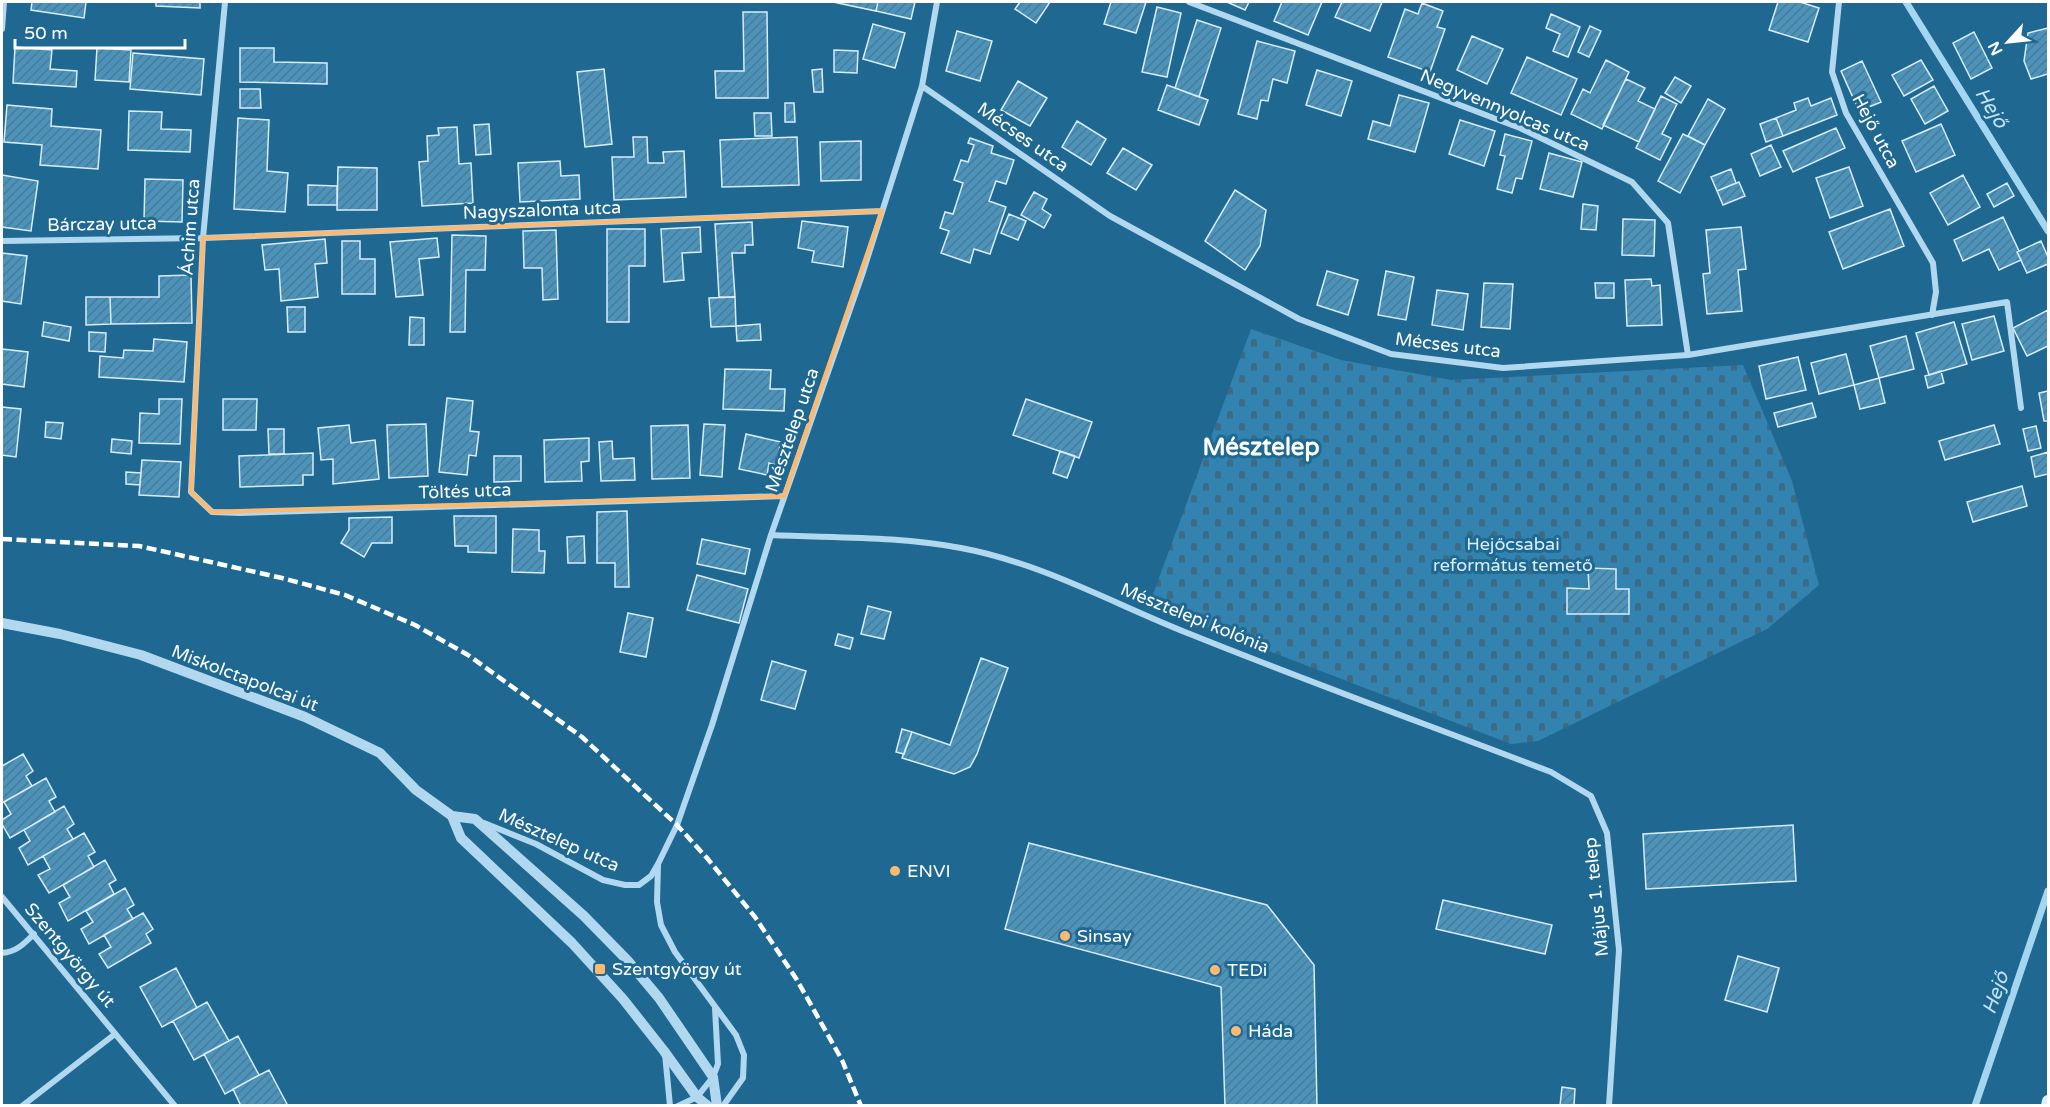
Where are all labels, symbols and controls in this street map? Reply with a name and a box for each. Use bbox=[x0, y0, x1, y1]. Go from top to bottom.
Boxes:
scale bar bbox=[15, 12, 184, 50]
north arrow bbox=[1978, 12, 2038, 72]
text: 50 m bbox=[24, 22, 68, 44]
text: N bbox=[1984, 38, 2007, 59]
street label: Negyvennyolcas utca bbox=[1417, 64, 1593, 156]
water label: Hejő bbox=[1969, 83, 2013, 133]
street label: Hejő utca bbox=[1847, 90, 1905, 172]
street label: Mécses utca bbox=[973, 97, 1073, 177]
street label: Áchim utca bbox=[176, 178, 204, 276]
street label: Nagyszalonta utca bbox=[462, 196, 622, 224]
street label: Bárczay utca bbox=[47, 212, 157, 236]
street label: Mécses utca bbox=[1394, 328, 1502, 362]
street label: Mésztelep utca bbox=[760, 365, 824, 495]
district label: Mésztelep bbox=[1202, 433, 1320, 462]
street label: Töltés utca bbox=[418, 478, 512, 504]
park label: Hejőcsabai református temető bbox=[1433, 533, 1593, 576]
street label: Mésztelepi kolónia bbox=[1117, 578, 1273, 658]
street label: Miskolctapolcai út bbox=[168, 640, 322, 716]
street label: Mésztelep utca bbox=[495, 804, 623, 876]
street label: Május 1. telep bbox=[1579, 836, 1613, 958]
place label: ENVI bbox=[907, 860, 951, 882]
marker: ENVI bbox=[888, 864, 902, 878]
street label: Szentgyörgy út bbox=[20, 898, 120, 1012]
place label: Sinsay bbox=[1077, 925, 1132, 947]
marker: Sinsay bbox=[1058, 929, 1072, 943]
place label: Szentgyörgy út bbox=[612, 958, 742, 980]
place label: TEDi bbox=[1227, 959, 1267, 981]
marker: Szentgyörgy út bbox=[593, 962, 607, 976]
marker: TEDi bbox=[1208, 963, 1222, 977]
water label: Hejő bbox=[1978, 968, 2015, 1017]
place label: Háda bbox=[1248, 1020, 1293, 1042]
marker: Háda bbox=[1229, 1024, 1243, 1038]

